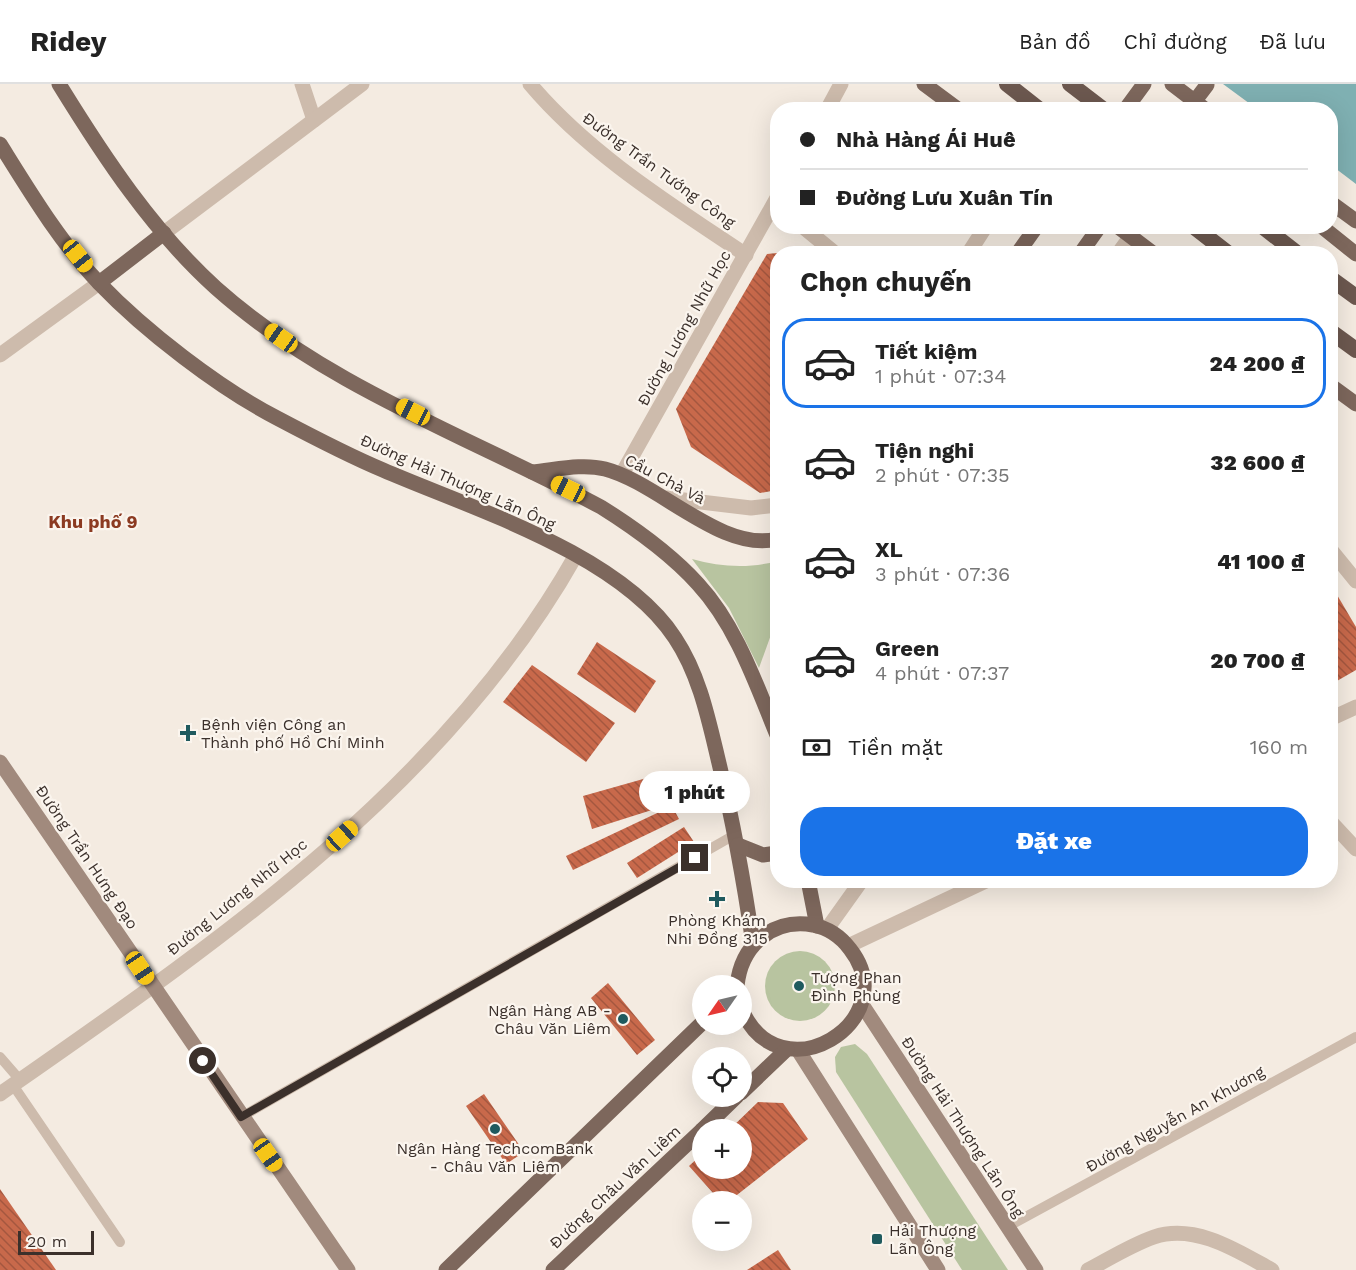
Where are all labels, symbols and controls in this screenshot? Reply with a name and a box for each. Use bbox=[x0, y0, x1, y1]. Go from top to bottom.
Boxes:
text: Ridey bbox=[30, 25, 106, 58]
text: Bản đồ bbox=[1019, 29, 1091, 54]
text: Chỉ đường bbox=[1124, 29, 1227, 54]
text: Đã lưu bbox=[1260, 29, 1326, 54]
street label: Đường Trần Tướng Công bbox=[579, 108, 740, 232]
text: Nhà Hàng Ái Huê bbox=[836, 127, 1016, 152]
text: Đường Lưu Xuân Tín bbox=[836, 185, 1053, 210]
car bbox=[60, 236, 96, 276]
street label: Đường Lương Nhữ Học bbox=[633, 247, 735, 409]
text: Chọn chuyến bbox=[800, 266, 972, 298]
car bbox=[261, 320, 301, 356]
icon: car bbox=[803, 336, 857, 390]
text: Tiết kiệm bbox=[875, 339, 978, 364]
text: 24 200 ₫ bbox=[1210, 351, 1305, 376]
text: 1 phút · 07:34 bbox=[875, 364, 1006, 388]
car bbox=[393, 396, 433, 428]
street label: Đường Hải Thượng Lãn Ông bbox=[357, 430, 559, 534]
icon: car bbox=[803, 435, 857, 489]
text: Tiện nghi bbox=[875, 438, 974, 463]
street label: Cầu Chà Và bbox=[622, 450, 708, 508]
text: 32 600 ₫ bbox=[1210, 450, 1305, 475]
text: 2 phút · 07:35 bbox=[875, 463, 1010, 487]
car bbox=[548, 473, 588, 505]
district label: Khu phố 9 bbox=[48, 511, 138, 532]
icon: car bbox=[803, 534, 857, 588]
text: XL bbox=[875, 537, 903, 562]
text: 41 100 ₫ bbox=[1217, 549, 1305, 574]
text: 3 phút · 07:36 bbox=[875, 562, 1010, 586]
icon: car bbox=[803, 633, 857, 687]
text: Green bbox=[875, 636, 939, 661]
text: 20 700 ₫ bbox=[1210, 648, 1305, 673]
text: 4 phút · 07:37 bbox=[875, 661, 1009, 685]
place label: Bệnh viện Công an Thành phố Hồ Chí Minh bbox=[201, 715, 385, 752]
marker: Bệnh viện Công an Thành phố Hồ Chí Minh bbox=[179, 724, 197, 742]
icon: cash bbox=[800, 731, 833, 764]
text: Tiền mặt bbox=[848, 735, 943, 760]
text: 160 m bbox=[1250, 735, 1308, 759]
callout: 1 phút bbox=[640, 771, 750, 813]
text: 1 phút bbox=[664, 780, 725, 804]
street label: Đường Trần Hưng Đạo bbox=[32, 781, 142, 933]
button: Đặt xe bbox=[800, 807, 1308, 876]
car bbox=[323, 817, 361, 855]
street label: Đường Lương Nhữ Học bbox=[163, 835, 311, 959]
route end bbox=[681, 844, 708, 871]
marker: Phòng Khám Nhi Đồng 315 bbox=[708, 890, 726, 908]
place label: Phòng Khám Nhi Đồng 315 bbox=[666, 911, 768, 948]
car bbox=[122, 948, 158, 988]
place label: Tượng Phan Đình Phùng bbox=[811, 968, 902, 1005]
north arrow bbox=[692, 975, 752, 1035]
map controls bbox=[692, 975, 752, 1251]
marker: Tượng Phan Đình Phùng bbox=[792, 979, 806, 993]
place label: Ngân Hàng AB - Châu Văn Liêm bbox=[488, 1001, 611, 1038]
marker: Ngân Hàng AB - Châu Văn Liêm bbox=[616, 1012, 630, 1026]
street label: Đường Hải Thượng Lãn Ông bbox=[897, 1033, 1029, 1221]
route start bbox=[189, 1047, 216, 1074]
button: locate bbox=[692, 1047, 752, 1107]
street label: Đường Nguyễn An Khương bbox=[1082, 1062, 1268, 1176]
button: + bbox=[692, 1119, 752, 1179]
street label: Đường Châu Văn Liêm bbox=[546, 1121, 684, 1253]
marker: Ngân Hàng TechcomBank - Châu Văn Liêm bbox=[488, 1122, 502, 1136]
car bbox=[250, 1135, 286, 1175]
place label: Ngân Hàng TechcomBank - Châu Văn Liêm bbox=[397, 1139, 593, 1176]
button: − bbox=[692, 1191, 752, 1251]
place label: Hải Thượng Lãn Ông bbox=[889, 1221, 977, 1258]
scale bar bbox=[18, 1228, 94, 1256]
text: 20 m bbox=[27, 1232, 67, 1251]
marker: Hải Thượng Lãn Ông bbox=[870, 1232, 884, 1246]

